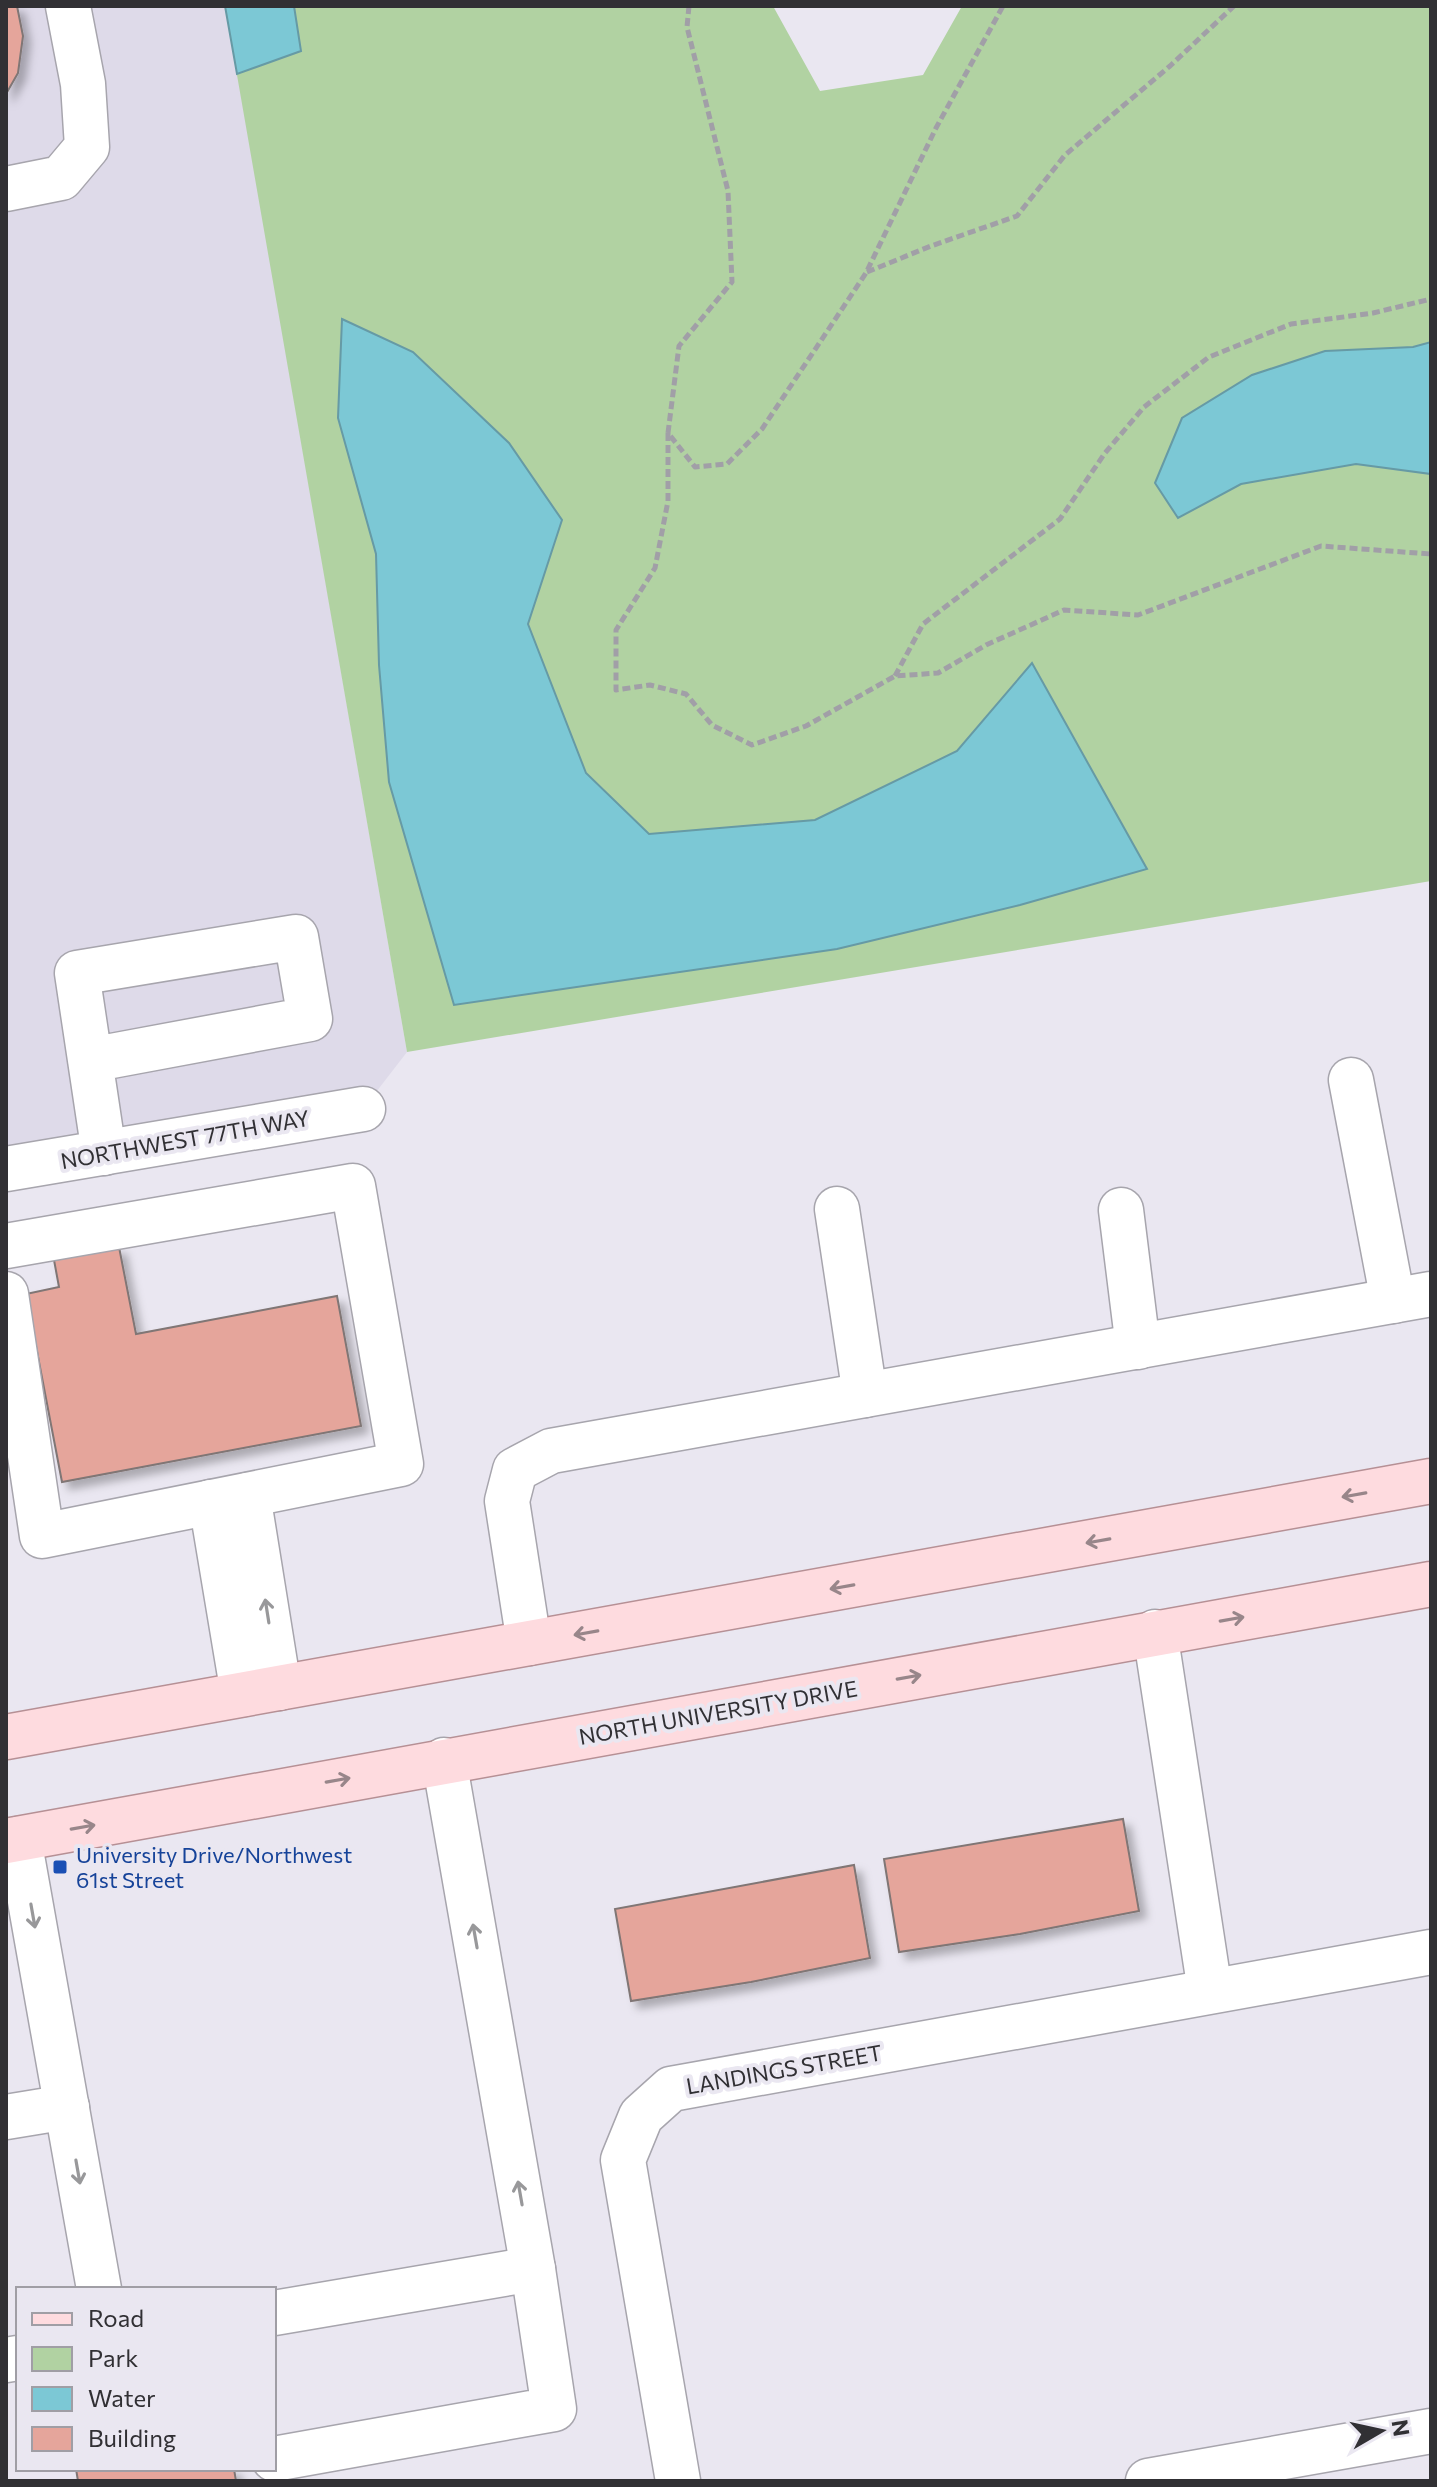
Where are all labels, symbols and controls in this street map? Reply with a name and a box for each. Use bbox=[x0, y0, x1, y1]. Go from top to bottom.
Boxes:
street label: NORTHWEST 77TH WAY bbox=[58, 1104, 312, 1174]
one-way arrow bbox=[1342, 1489, 1367, 1504]
one-way arrow bbox=[1086, 1534, 1112, 1549]
one-way arrow bbox=[830, 1580, 856, 1595]
one-way arrow bbox=[258, 1599, 273, 1624]
one-way arrow bbox=[1218, 1610, 1244, 1625]
one-way arrow bbox=[574, 1626, 600, 1641]
one-way arrow bbox=[896, 1669, 921, 1684]
street label: NORTH UNIVERSITY DRIVE bbox=[577, 1674, 859, 1750]
one-way arrow bbox=[325, 1771, 351, 1786]
one-way arrow bbox=[69, 1819, 95, 1834]
place label: University Drive/Northwest 61st Street bbox=[76, 1841, 352, 1893]
marker: University Drive/Northwest 61st Street bbox=[51, 1858, 69, 1876]
one-way arrow bbox=[26, 1902, 41, 1928]
one-way arrow bbox=[466, 1924, 481, 1950]
street label: LANDINGS STREET bbox=[684, 2038, 884, 2100]
one-way arrow bbox=[72, 2158, 87, 2184]
one-way arrow bbox=[511, 2180, 526, 2206]
legend bbox=[16, 2287, 276, 2471]
text: Road bbox=[88, 2303, 144, 2332]
text: Park bbox=[88, 2343, 138, 2372]
text: Water bbox=[88, 2383, 156, 2412]
north arrow bbox=[1341, 2391, 1421, 2471]
text: N bbox=[1387, 2418, 1416, 2438]
text: Building bbox=[88, 2423, 176, 2452]

